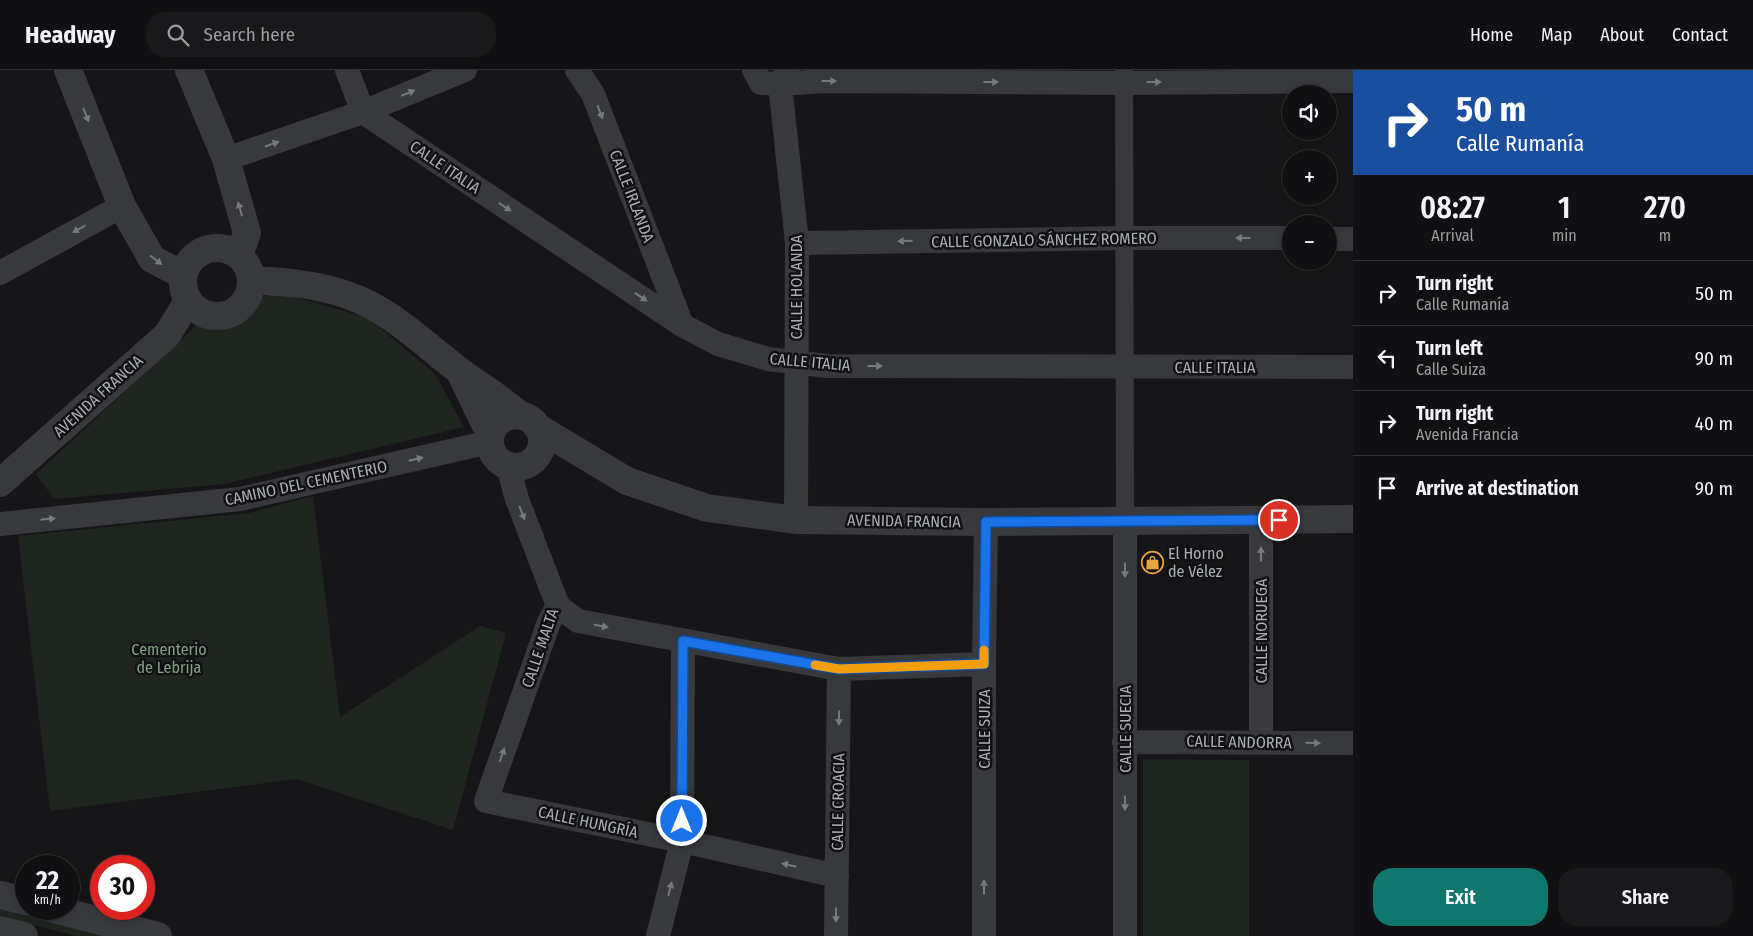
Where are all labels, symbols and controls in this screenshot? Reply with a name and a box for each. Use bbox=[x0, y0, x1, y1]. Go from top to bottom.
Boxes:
search box bbox=[146, 12, 496, 57]
text: Headway bbox=[25, 21, 116, 49]
icon: search bbox=[164, 21, 192, 49]
text: Search here bbox=[204, 23, 295, 46]
text: Home bbox=[1470, 24, 1513, 46]
text: Map bbox=[1541, 24, 1572, 46]
text: About bbox=[1600, 24, 1644, 46]
text: Contact bbox=[1672, 24, 1728, 46]
one-way arrow bbox=[821, 77, 837, 85]
one-way arrow bbox=[983, 78, 999, 86]
one-way arrow bbox=[1146, 78, 1162, 86]
map controls bbox=[1282, 85, 1337, 270]
button: sound bbox=[1282, 85, 1337, 140]
text: 50 m bbox=[1456, 88, 1526, 130]
one-way arrow bbox=[401, 89, 416, 97]
icon: right bbox=[1373, 90, 1438, 155]
one-way arrow bbox=[596, 105, 604, 120]
one-way arrow bbox=[82, 108, 90, 123]
text: Calle Rumanía bbox=[1456, 130, 1584, 157]
street label: CALLE ITALIA bbox=[406, 137, 484, 198]
one-way arrow bbox=[265, 139, 280, 147]
street label: CALLE IRLANDA bbox=[606, 147, 659, 246]
button: + bbox=[1282, 150, 1337, 205]
text: 08:27 bbox=[1420, 190, 1485, 226]
text: 1 bbox=[1558, 190, 1571, 226]
text: 270 bbox=[1644, 190, 1686, 226]
one-way arrow bbox=[236, 201, 244, 216]
one-way arrow bbox=[499, 202, 512, 212]
button: − bbox=[1282, 215, 1337, 270]
one-way arrow bbox=[72, 225, 86, 233]
text: Arrival bbox=[1431, 226, 1474, 245]
text: min bbox=[1552, 226, 1577, 245]
text: m bbox=[1659, 226, 1671, 245]
street label: CALLE GONZALO SÁNCHEZ ROMERO bbox=[931, 229, 1157, 251]
street label: CALLE HOLANDA bbox=[787, 234, 806, 339]
one-way arrow bbox=[1234, 234, 1250, 242]
one-way arrow bbox=[897, 238, 913, 246]
one-way arrow bbox=[149, 255, 163, 265]
text: Turn right bbox=[1416, 272, 1493, 295]
icon: right bbox=[1373, 279, 1401, 307]
text: 50 m bbox=[1695, 282, 1733, 305]
one-way arrow bbox=[634, 292, 647, 302]
text: Calle Rumanía bbox=[1416, 295, 1509, 314]
text: Turn left bbox=[1416, 337, 1483, 360]
icon: left bbox=[1373, 344, 1401, 372]
text: 90 m bbox=[1695, 347, 1733, 370]
street label: CALLE ITALIA bbox=[769, 349, 852, 375]
street label: AVENIDA FRANCIA bbox=[49, 351, 147, 441]
street label: CALLE ITALIA bbox=[1175, 358, 1256, 377]
text: Calle Suiza bbox=[1416, 360, 1486, 379]
one-way arrow bbox=[867, 362, 883, 370]
text: Turn right bbox=[1416, 402, 1493, 425]
icon: right bbox=[1373, 409, 1401, 437]
text: 40 m bbox=[1695, 412, 1733, 435]
text: Avenida Francia bbox=[1416, 425, 1519, 444]
one-way arrow bbox=[408, 455, 424, 463]
street label: CAMINO DEL CEMENTERIO bbox=[223, 457, 389, 509]
icon: arrive bbox=[1373, 474, 1401, 502]
text: Arrive at destination bbox=[1416, 477, 1579, 500]
text: 90 m bbox=[1695, 477, 1733, 500]
pin bbox=[1258, 499, 1300, 541]
one-way arrow bbox=[518, 506, 526, 521]
icon: arrive bbox=[1265, 506, 1293, 534]
street label: AVENIDA FRANCIA bbox=[847, 511, 962, 532]
one-way arrow bbox=[41, 515, 57, 523]
place label: El Horno de Vélez bbox=[1168, 544, 1224, 581]
one-way arrow bbox=[1257, 545, 1265, 561]
shop icon: El Horno de Vélez bbox=[1140, 550, 1164, 574]
one-way arrow bbox=[1121, 563, 1129, 579]
street label: CALLE NORUEGA bbox=[1252, 578, 1271, 683]
street label: CALLE MALTA bbox=[518, 605, 563, 690]
one-way arrow bbox=[593, 622, 609, 630]
park label: Cementerio de Lebrija bbox=[131, 640, 207, 677]
street label: CALLE SUECIA bbox=[1116, 685, 1135, 773]
street label: CALLE SUIZA bbox=[975, 689, 994, 769]
one-way arrow bbox=[835, 710, 843, 726]
street label: CALLE ANDORRA bbox=[1186, 732, 1292, 752]
one-way arrow bbox=[1305, 739, 1321, 747]
one-way arrow bbox=[499, 747, 507, 762]
street label: CALLE CROACIA bbox=[828, 752, 848, 851]
position arrow bbox=[655, 794, 707, 846]
one-way arrow bbox=[1121, 795, 1129, 811]
street label: CALLE HUNGRÍA bbox=[536, 802, 640, 842]
speed limit sign: 30 bbox=[90, 855, 155, 920]
one-way arrow bbox=[781, 861, 797, 869]
text: 22 bbox=[36, 866, 59, 896]
button: Exit bbox=[1373, 868, 1548, 926]
button: Share bbox=[1558, 868, 1733, 926]
one-way arrow bbox=[980, 879, 988, 895]
one-way arrow bbox=[666, 881, 674, 896]
text: km/h bbox=[34, 893, 61, 907]
one-way arrow bbox=[832, 907, 840, 923]

